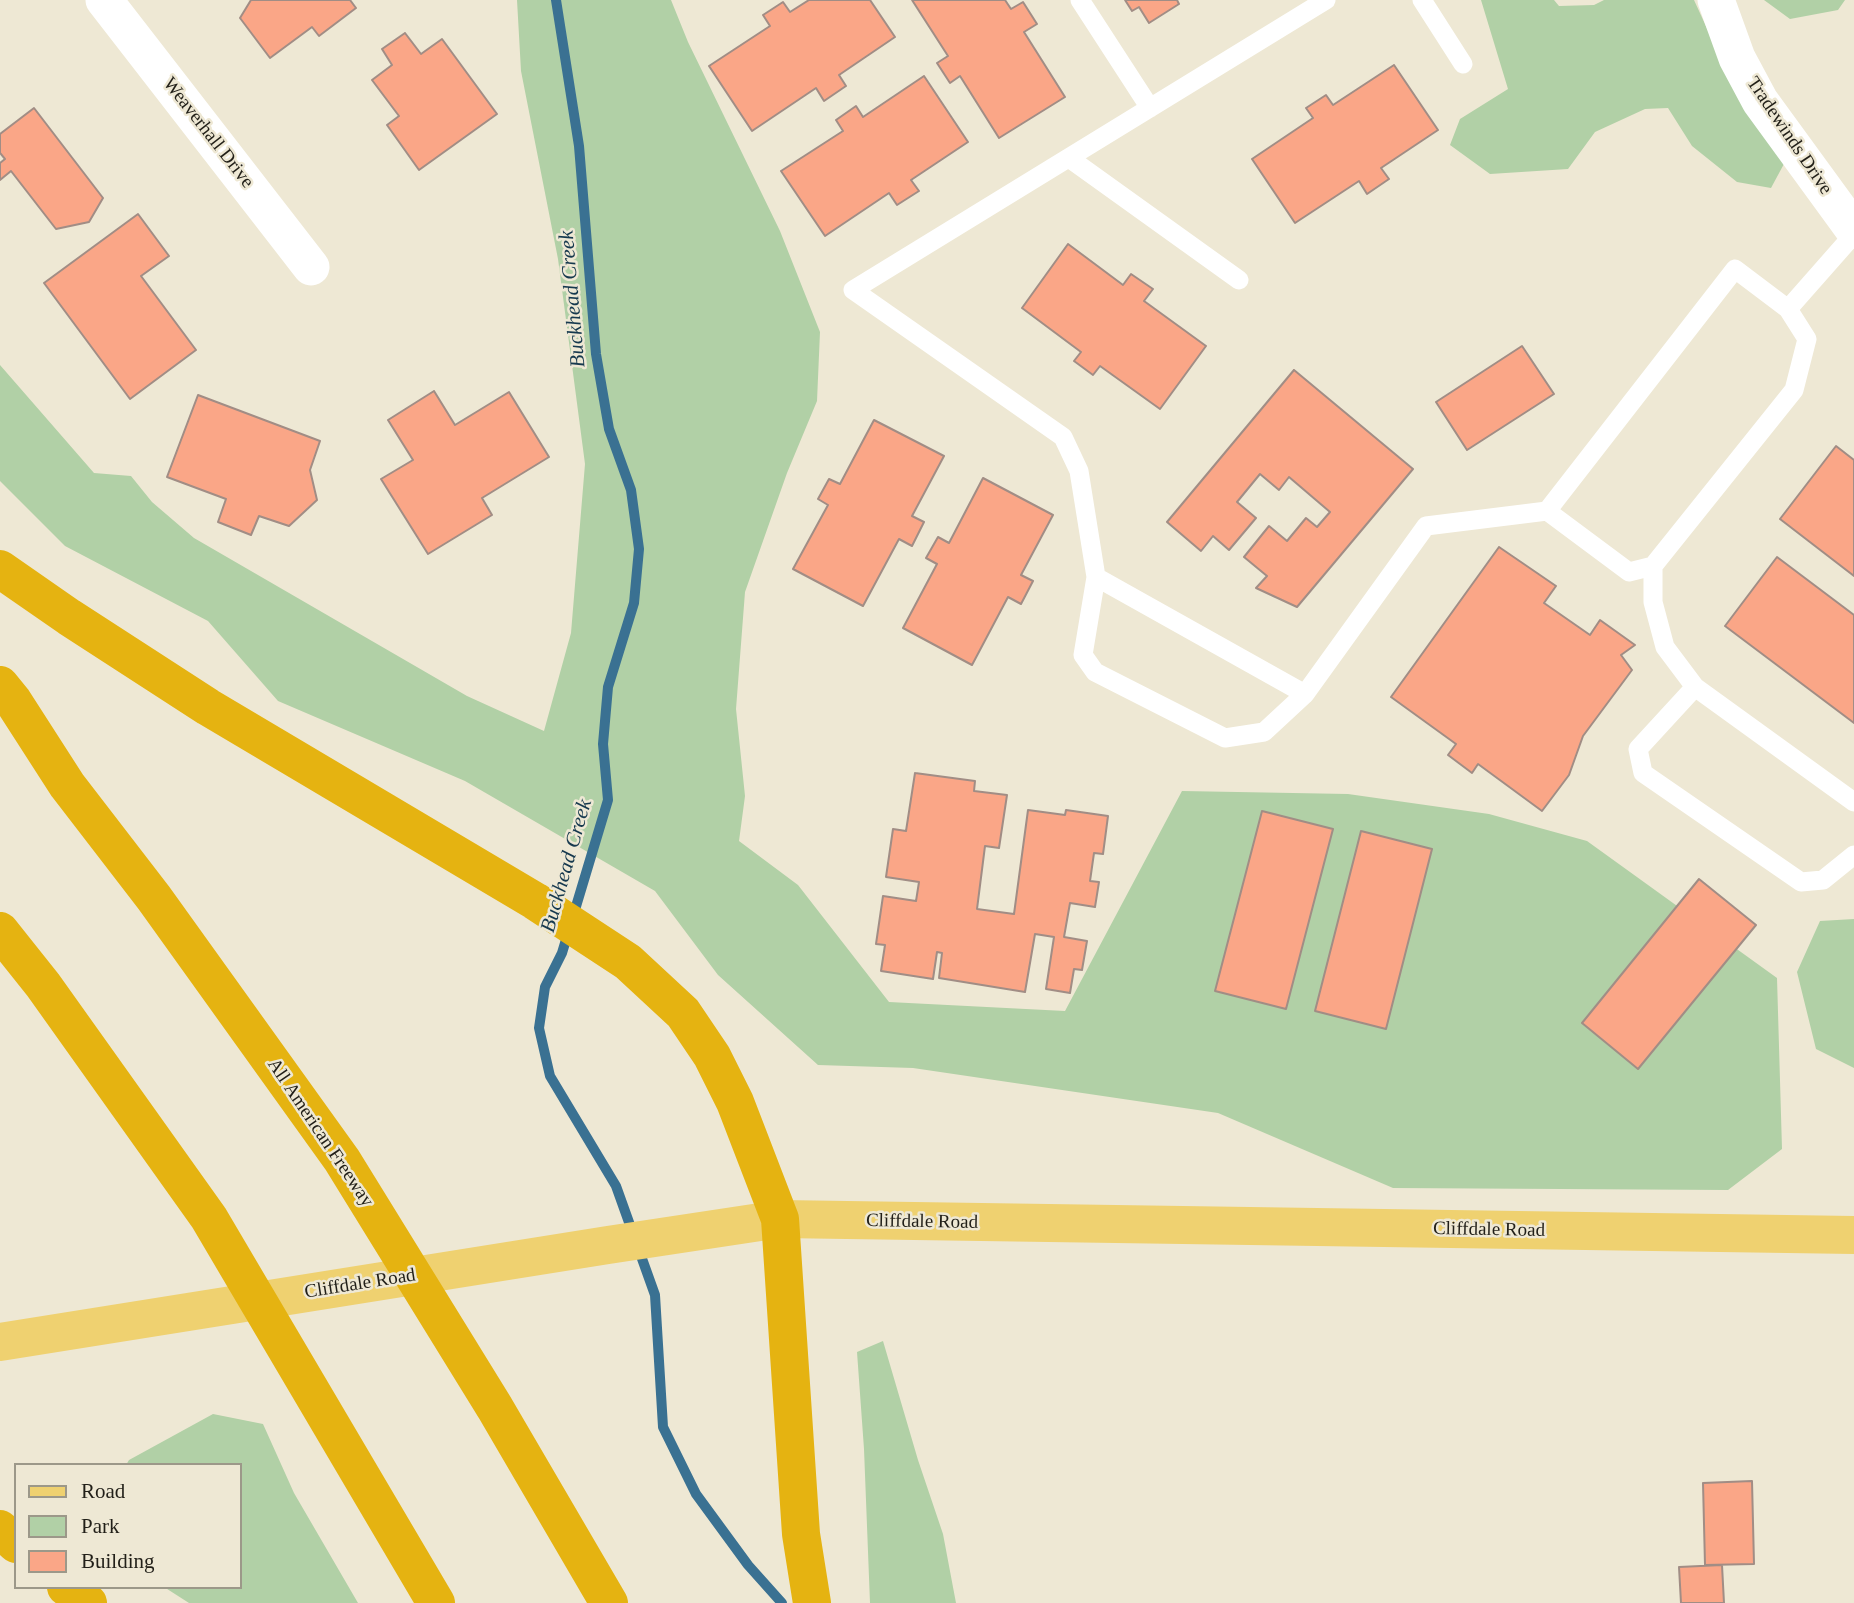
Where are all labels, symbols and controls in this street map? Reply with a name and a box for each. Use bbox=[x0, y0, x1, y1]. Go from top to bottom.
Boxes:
street label: Weaverhall Drive bbox=[158, 73, 258, 193]
street label: Tradewinds Drive bbox=[1741, 73, 1837, 199]
water label: Buckhead Creek bbox=[554, 229, 592, 369]
water label: Buckhead Creek bbox=[536, 796, 598, 936]
street label: All American Freeway bbox=[262, 1054, 378, 1212]
street label: Cliffdale Road bbox=[866, 1210, 978, 1234]
street label: Cliffdale Road bbox=[1433, 1218, 1545, 1242]
street label: Cliffdale Road bbox=[303, 1264, 417, 1304]
legend bbox=[14, 1463, 242, 1589]
text: Road bbox=[81, 1479, 125, 1503]
text: Park bbox=[81, 1514, 120, 1538]
text: Building bbox=[81, 1549, 155, 1573]

